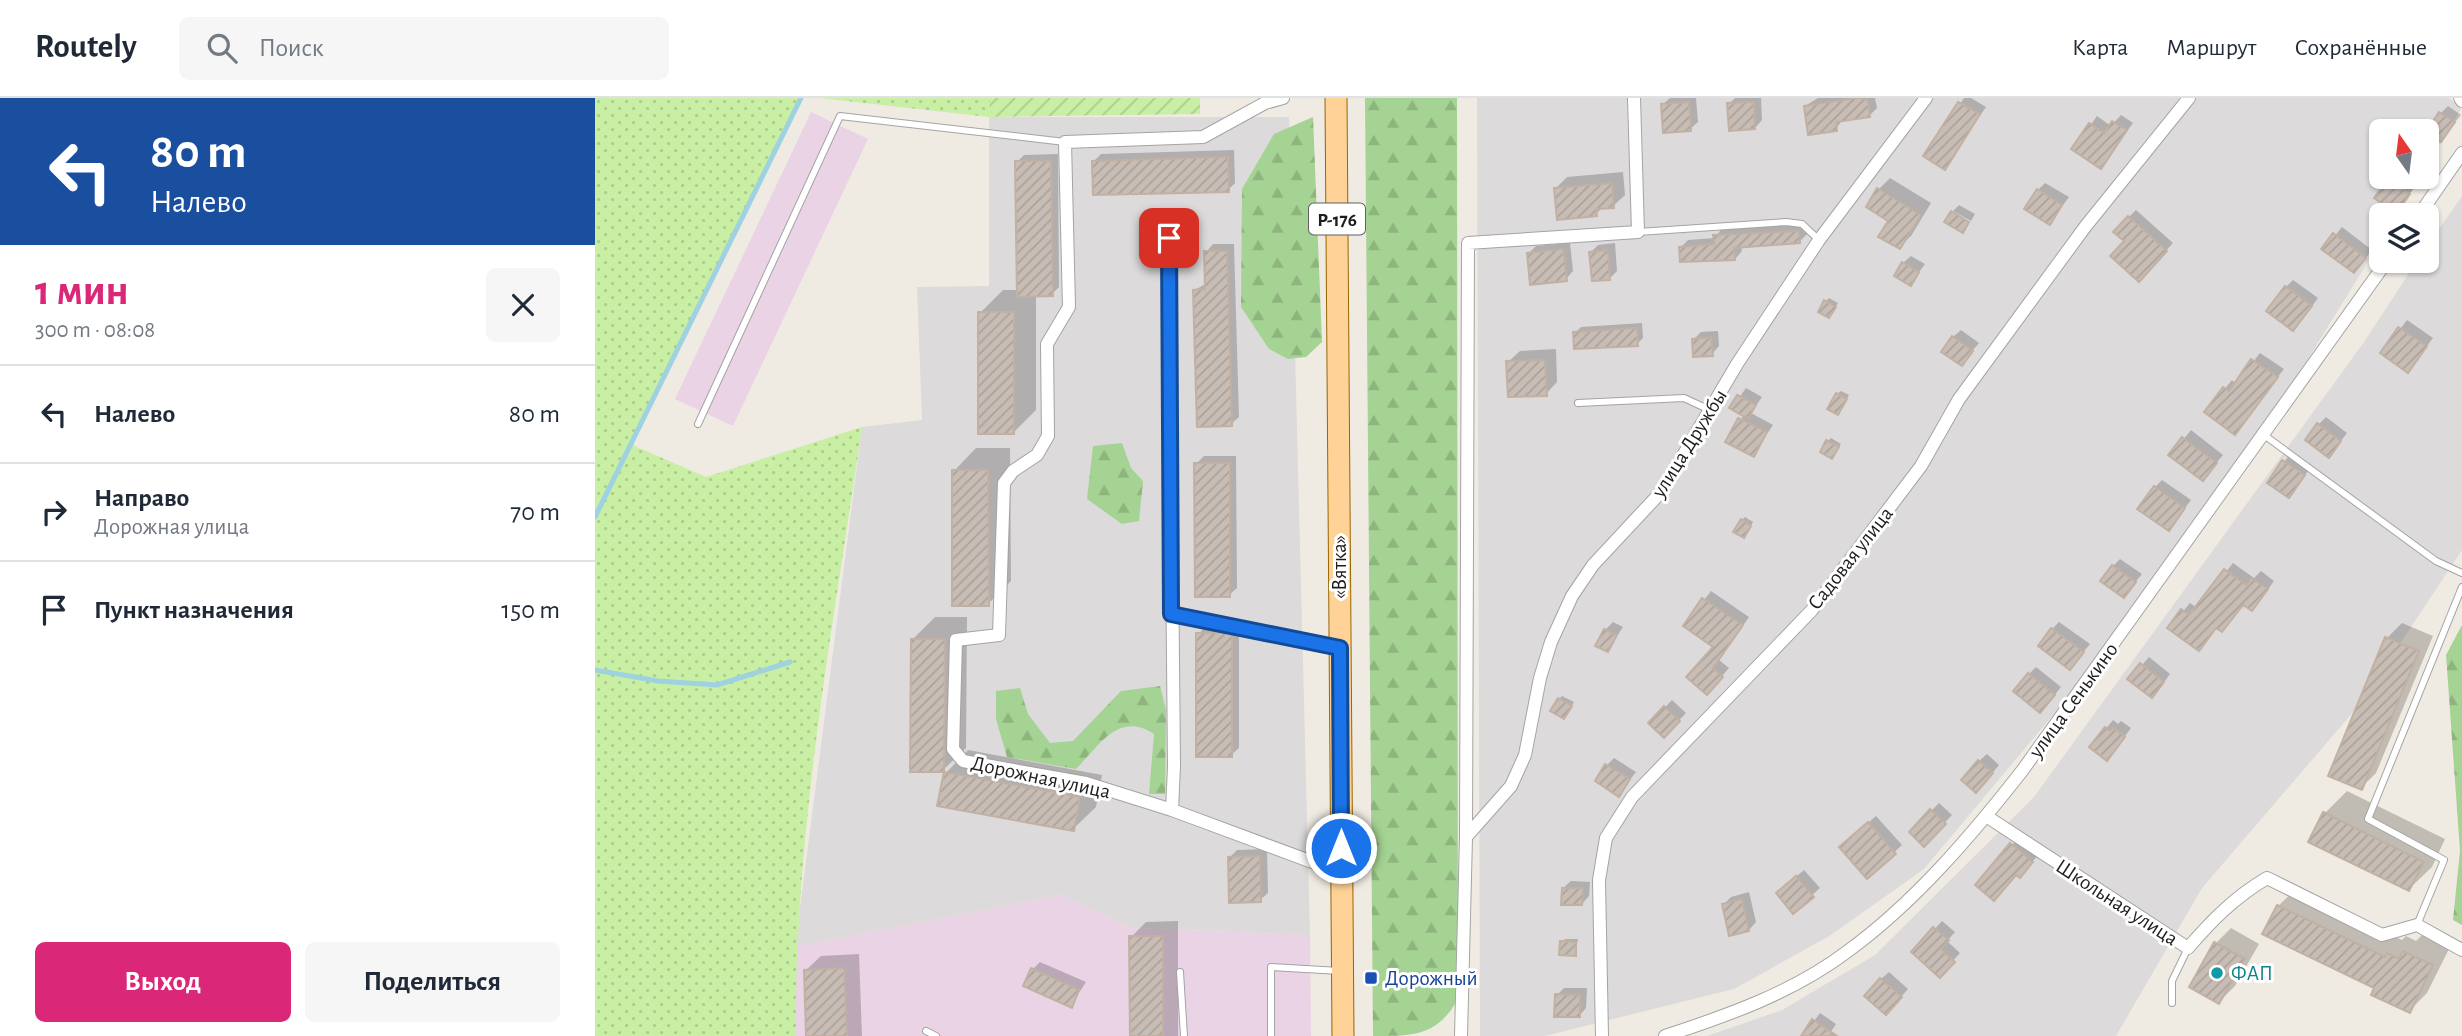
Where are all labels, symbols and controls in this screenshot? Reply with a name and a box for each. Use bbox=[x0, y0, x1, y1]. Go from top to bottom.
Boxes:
search box bbox=[179, 17, 669, 80]
icon: search bbox=[203, 29, 241, 67]
text: Routely bbox=[35, 31, 137, 64]
text: Поиск bbox=[259, 35, 324, 61]
text: Карта bbox=[2072, 36, 2128, 60]
text: Маршрут bbox=[2166, 36, 2256, 60]
text: Сохранённые bbox=[2294, 36, 2427, 60]
north arrow bbox=[2369, 119, 2439, 189]
map controls bbox=[2369, 119, 2439, 273]
icon: left bbox=[35, 126, 126, 217]
text: 80 m bbox=[150, 128, 247, 177]
text: Налево bbox=[150, 186, 247, 218]
road number: Р-176 bbox=[1309, 203, 1365, 234]
button: layers bbox=[2369, 203, 2439, 273]
pin bbox=[1139, 208, 1199, 268]
icon: arrive bbox=[1150, 219, 1188, 257]
button: close bbox=[486, 268, 560, 342]
text: 1 мин bbox=[35, 270, 129, 312]
text: 300 m · 08:08 bbox=[35, 319, 155, 342]
street label: улица Дружбы bbox=[1647, 385, 1731, 502]
icon: left bbox=[35, 395, 73, 433]
text: Налево bbox=[94, 401, 175, 427]
text: 80 m bbox=[509, 401, 560, 427]
text: Направо bbox=[94, 485, 189, 511]
icon: right bbox=[35, 493, 73, 531]
text: 70 m bbox=[510, 499, 560, 525]
street label: Садовая улица bbox=[1804, 503, 1897, 614]
text: Дорожная улица bbox=[94, 516, 249, 539]
street label: «Вятка» bbox=[1329, 535, 1350, 599]
icon: arrive bbox=[35, 591, 73, 629]
text: Пункт назначения bbox=[94, 597, 294, 623]
text: 150 m bbox=[501, 597, 560, 623]
street label: улица Сенькино bbox=[2024, 639, 2122, 762]
street label: Дорожная улица bbox=[969, 752, 1113, 803]
position arrow bbox=[1304, 811, 1378, 885]
street label: Школьная улица bbox=[2052, 855, 2182, 950]
button: Выход bbox=[35, 942, 291, 1022]
button: Поделиться bbox=[305, 942, 560, 1022]
place label: ФАП bbox=[2231, 963, 2273, 984]
marker: ФАП bbox=[2209, 965, 2225, 981]
place label: Дорожный bbox=[1385, 968, 1478, 989]
marker: Дорожный bbox=[1363, 970, 1379, 986]

